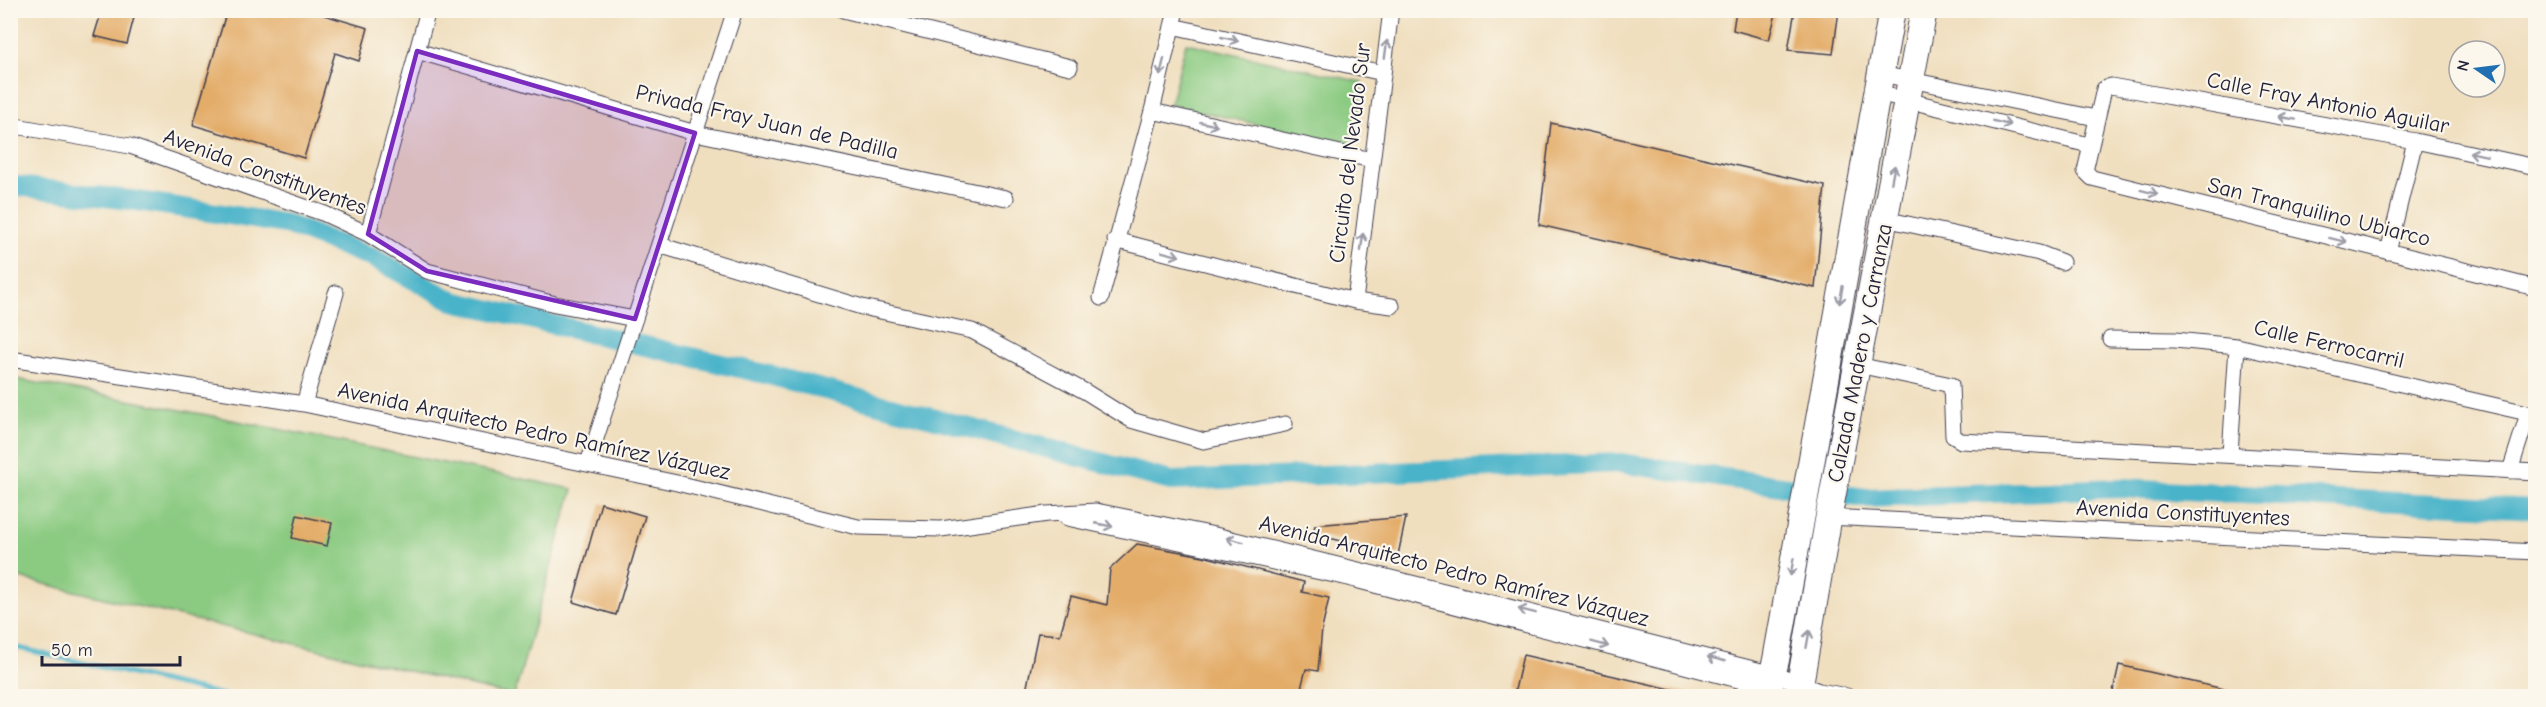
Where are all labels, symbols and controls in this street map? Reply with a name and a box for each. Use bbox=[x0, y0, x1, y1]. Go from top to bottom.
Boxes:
one-way arrow bbox=[1220, 33, 1239, 45]
north arrow bbox=[2447, 39, 2507, 99]
one-way arrow bbox=[1380, 40, 1391, 59]
street label: Circuito del Nevado Sur bbox=[1324, 41, 1376, 264]
one-way arrow bbox=[1156, 58, 1168, 77]
text: N bbox=[2453, 58, 2473, 73]
street label: Calle Fray Antonio Aguilar bbox=[2205, 67, 2452, 139]
street label: Privada Fray Juan de Padilla bbox=[633, 79, 901, 165]
one-way arrow bbox=[2277, 112, 2297, 123]
one-way arrow bbox=[1992, 118, 2011, 130]
one-way arrow bbox=[1199, 119, 1218, 130]
street label: Avenida Constituyentes bbox=[160, 123, 370, 221]
one-way arrow bbox=[2469, 148, 2488, 160]
one-way arrow bbox=[1888, 164, 1899, 184]
street label: San Tranquilino Ubiarco bbox=[2205, 172, 2433, 252]
one-way arrow bbox=[2139, 187, 2158, 199]
street label: Calzada Madero y Carranza bbox=[1822, 221, 1898, 485]
one-way arrow bbox=[1357, 233, 1368, 253]
one-way arrow bbox=[2328, 234, 2347, 246]
one-way arrow bbox=[1162, 249, 1181, 261]
one-way arrow bbox=[1835, 285, 1846, 305]
street label: Calle Ferrocarril bbox=[2251, 314, 2407, 374]
street label: Avenida Arquitecto Pedro Ramírez Vázquez bbox=[335, 377, 733, 485]
street label: Avenida Constituyentes bbox=[2076, 494, 2290, 532]
street label: Avenida Arquitecto Pedro Ramírez Vázquez bbox=[1257, 510, 1652, 632]
one-way arrow bbox=[1094, 520, 1113, 532]
one-way arrow bbox=[1226, 533, 1245, 545]
one-way arrow bbox=[1787, 557, 1798, 576]
one-way arrow bbox=[1518, 605, 1537, 617]
scale bar bbox=[42, 629, 180, 667]
one-way arrow bbox=[1803, 630, 1814, 649]
one-way arrow bbox=[1590, 638, 1609, 650]
text: 50 m bbox=[51, 640, 93, 661]
one-way arrow bbox=[1707, 653, 1726, 665]

